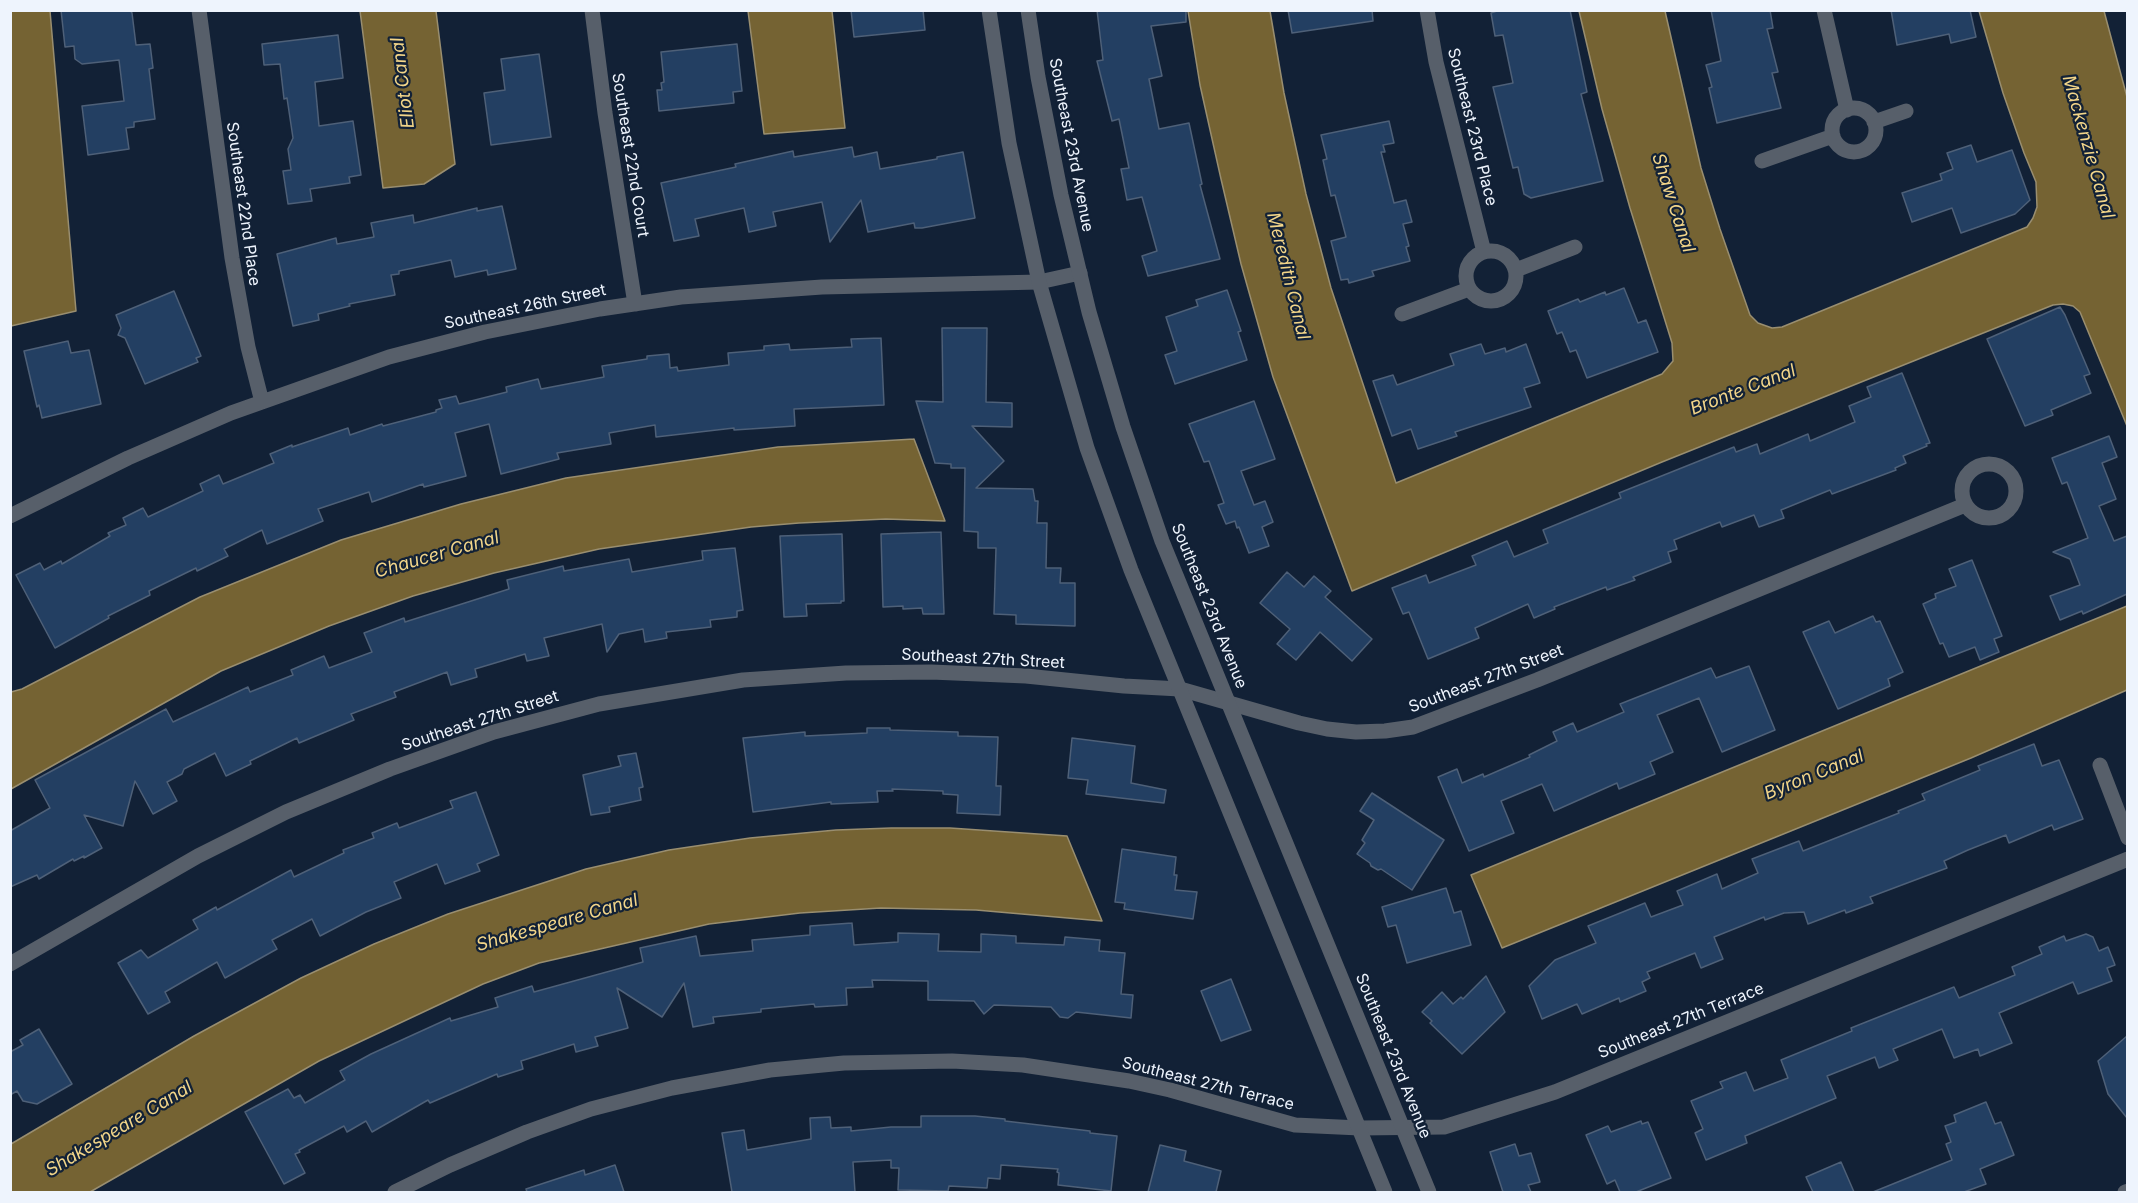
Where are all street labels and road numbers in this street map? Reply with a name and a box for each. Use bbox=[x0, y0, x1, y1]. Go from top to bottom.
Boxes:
street label: Southeast 23rd Place bbox=[1443, 46, 1501, 208]
street label: Southeast 23rd Avenue bbox=[1045, 57, 1097, 233]
street label: Southeast 22nd Court bbox=[608, 71, 652, 239]
street label: Southeast 22nd Place bbox=[222, 121, 264, 287]
street label: Southeast 26th Street bbox=[442, 280, 608, 334]
street label: Southeast 23rd Avenue bbox=[1167, 521, 1251, 691]
street label: Southeast 27th Street bbox=[1406, 641, 1566, 717]
street label: Southeast 27th Street bbox=[901, 645, 1065, 673]
street label: Southeast 27th Street bbox=[399, 687, 561, 755]
street label: Southeast 23rd Avenue bbox=[1351, 971, 1435, 1141]
street label: Southeast 27th Terrace bbox=[1595, 979, 1767, 1063]
street label: Southeast 27th Terrace bbox=[1120, 1053, 1296, 1115]

